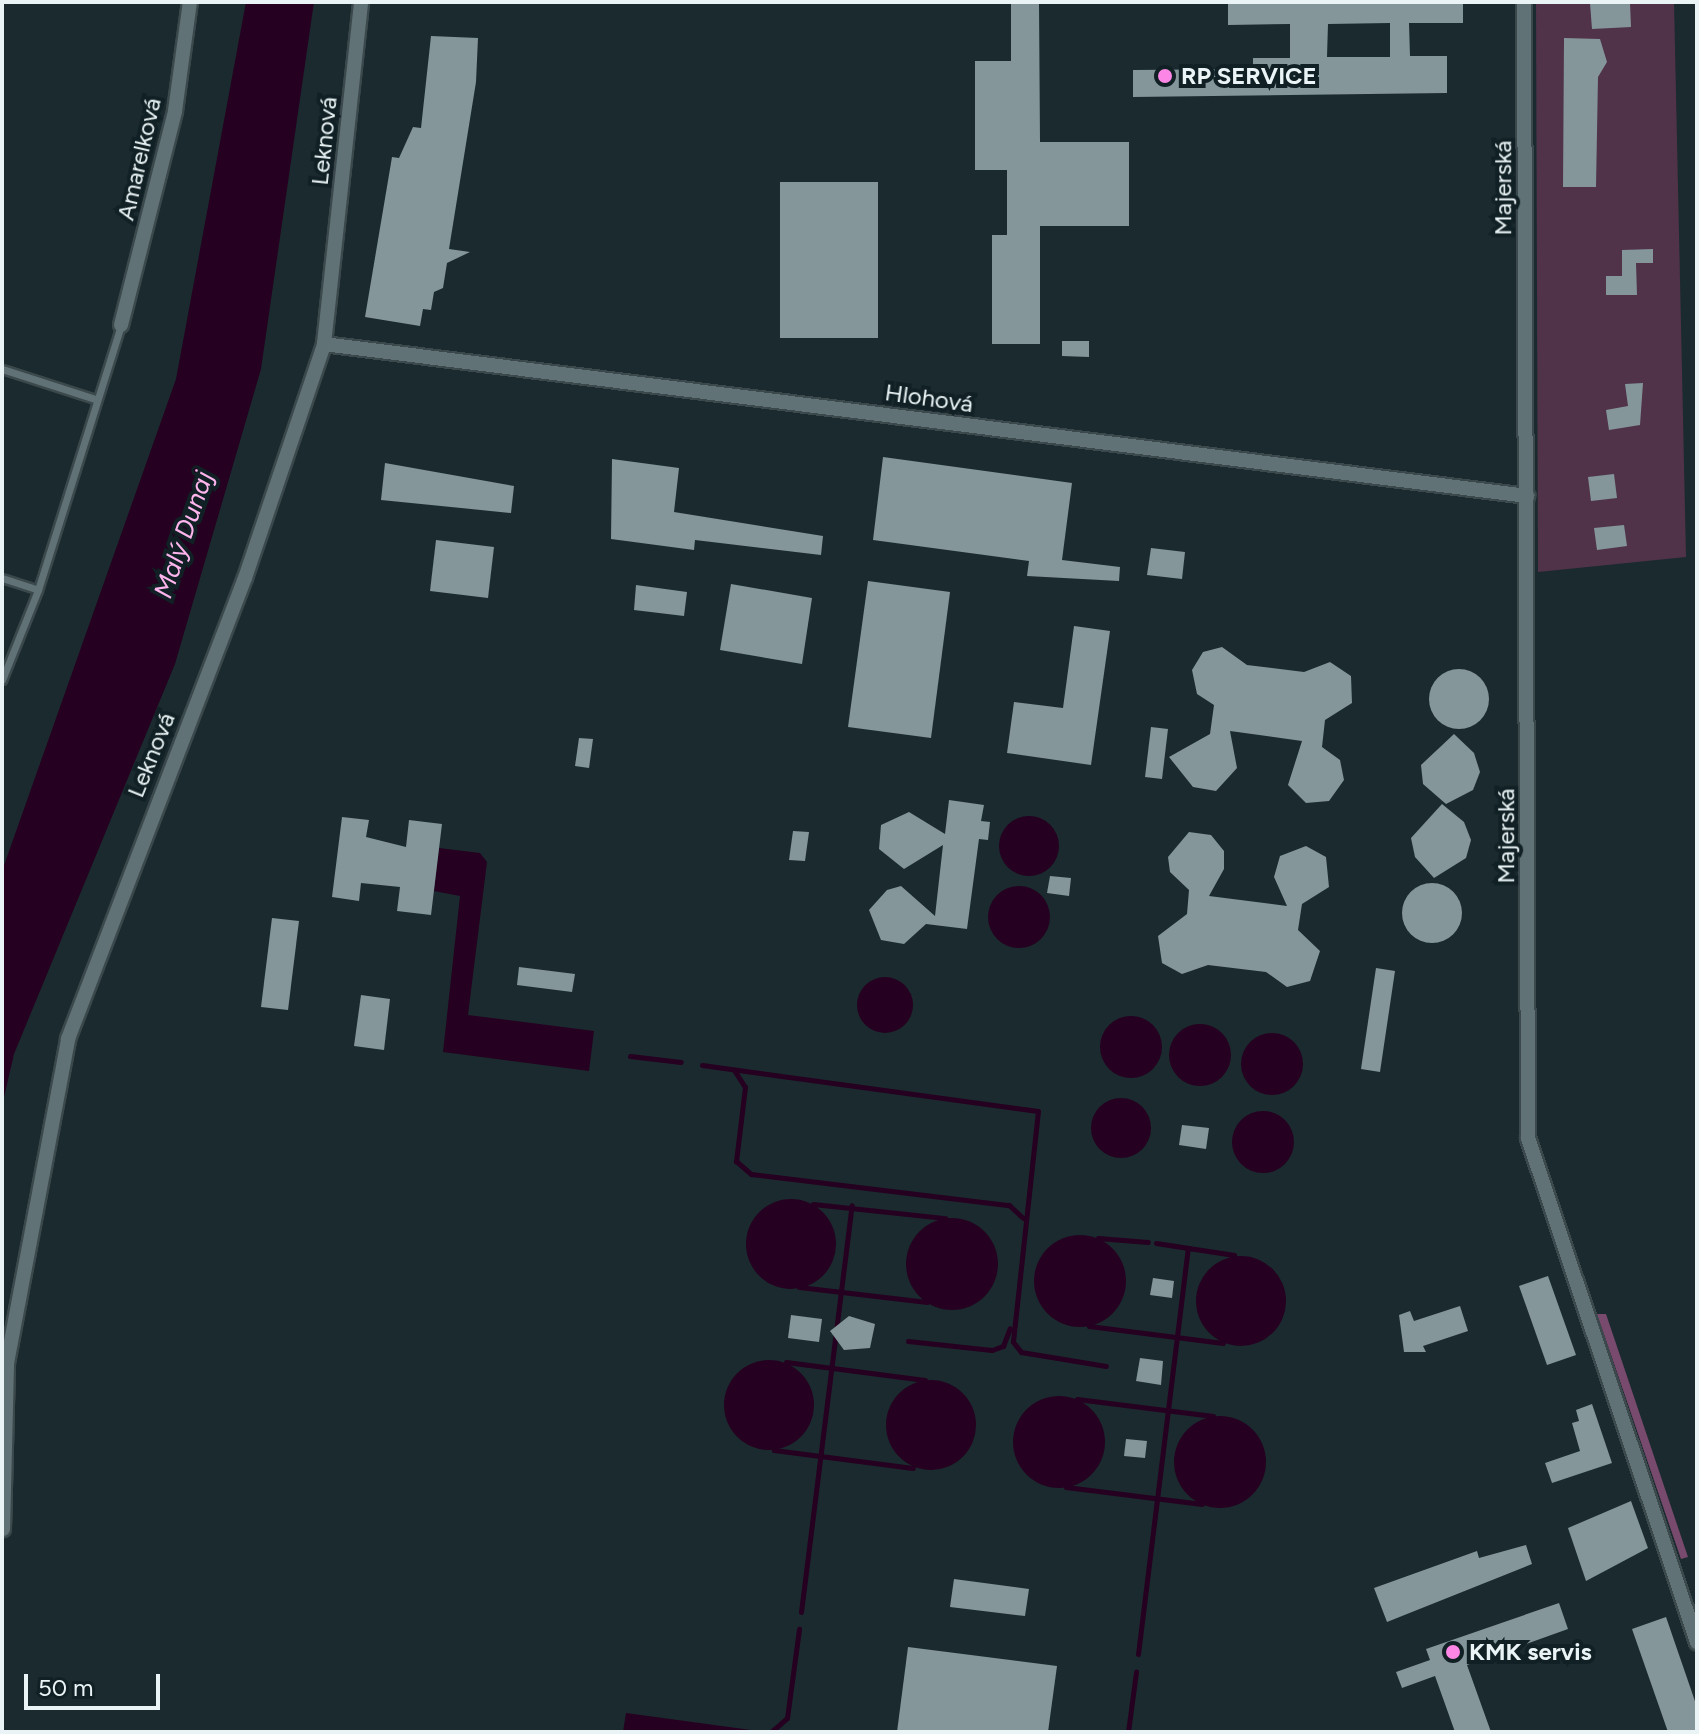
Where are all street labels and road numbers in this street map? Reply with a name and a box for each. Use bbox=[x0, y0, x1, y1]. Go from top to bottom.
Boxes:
street label: Amarelková bbox=[111, 95, 167, 223]
street label: Leknová bbox=[305, 95, 343, 187]
street label: Majerská bbox=[1489, 141, 1517, 235]
street label: Hlohová bbox=[883, 378, 975, 418]
street label: Leknová bbox=[121, 709, 181, 801]
street label: Majerská bbox=[1492, 789, 1520, 883]

